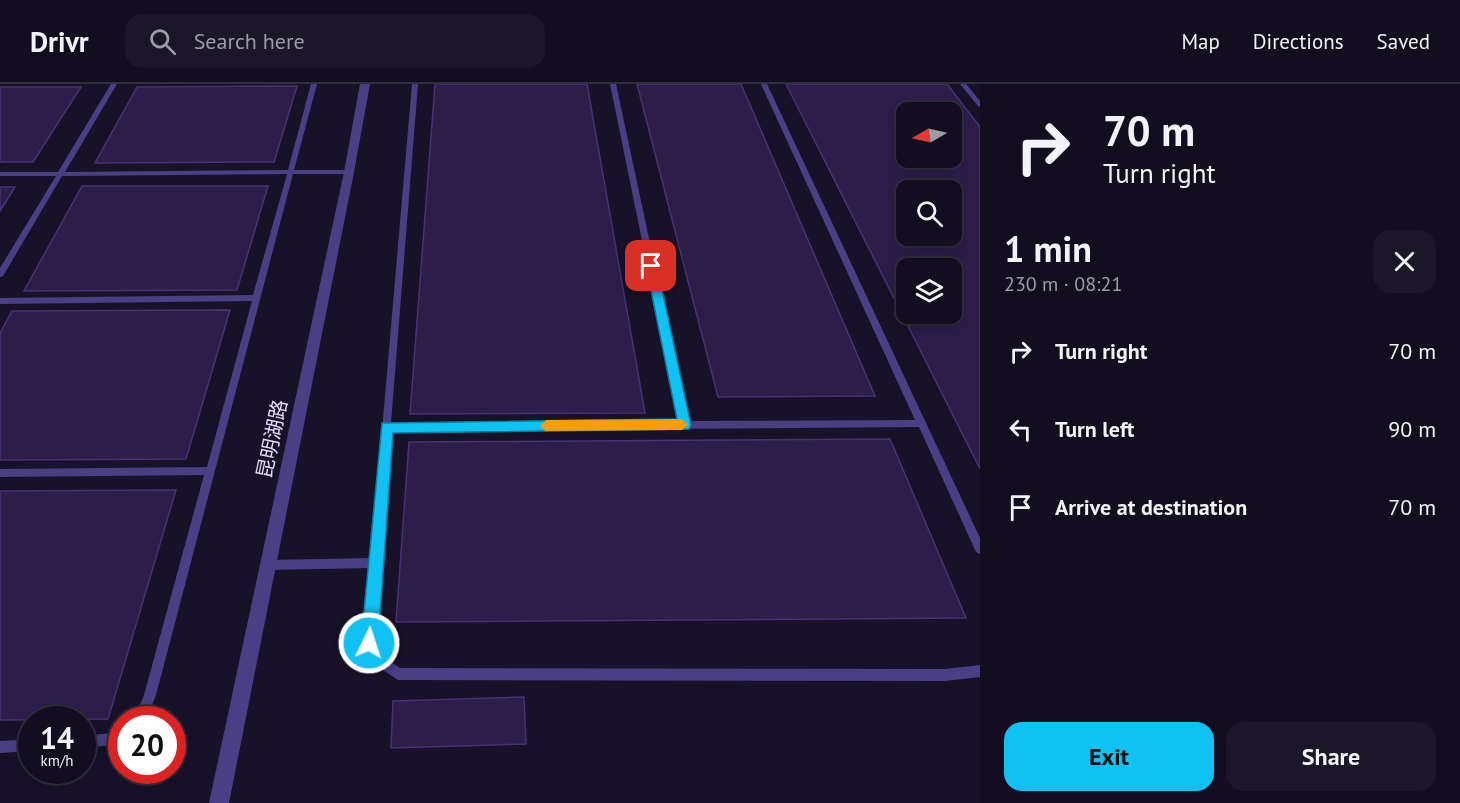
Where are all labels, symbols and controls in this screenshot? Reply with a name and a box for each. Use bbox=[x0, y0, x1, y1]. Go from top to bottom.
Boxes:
search box bbox=[125, 14, 545, 68]
text: Drivr bbox=[30, 23, 89, 60]
icon: search bbox=[146, 25, 179, 58]
text: Search here bbox=[194, 27, 305, 55]
text: Map bbox=[1181, 28, 1220, 55]
text: Directions bbox=[1253, 28, 1344, 55]
text: Saved bbox=[1377, 28, 1430, 55]
north arrow bbox=[896, 102, 962, 168]
map controls bbox=[896, 102, 962, 324]
text: 70 m bbox=[1103, 103, 1195, 158]
icon: right bbox=[1004, 108, 1082, 186]
text: Turn right bbox=[1103, 156, 1216, 190]
button: search bbox=[896, 180, 962, 246]
text: 1 min bbox=[1004, 225, 1092, 272]
button: close bbox=[1373, 230, 1436, 293]
pin bbox=[625, 240, 676, 291]
icon: arrive bbox=[634, 249, 667, 282]
button: layers bbox=[896, 258, 962, 324]
text: 230 m · 08:21 bbox=[1004, 271, 1122, 297]
icon: right bbox=[1004, 335, 1037, 368]
text: Turn right bbox=[1055, 337, 1147, 365]
text: 70 m bbox=[1388, 337, 1436, 365]
street label: 昆明湖路 bbox=[251, 397, 293, 481]
icon: left bbox=[1004, 413, 1037, 446]
text: Turn left bbox=[1055, 415, 1135, 443]
text: 90 m bbox=[1388, 415, 1436, 443]
icon: arrive bbox=[1004, 491, 1037, 524]
text: Arrive at destination bbox=[1055, 493, 1247, 521]
text: 70 m bbox=[1388, 493, 1436, 521]
position arrow bbox=[337, 611, 401, 675]
speed limit sign: 20 bbox=[108, 706, 186, 784]
text: 14 bbox=[40, 718, 74, 757]
button: Exit bbox=[1004, 722, 1214, 791]
button: Share bbox=[1226, 722, 1436, 791]
text: km/h bbox=[41, 751, 73, 770]

